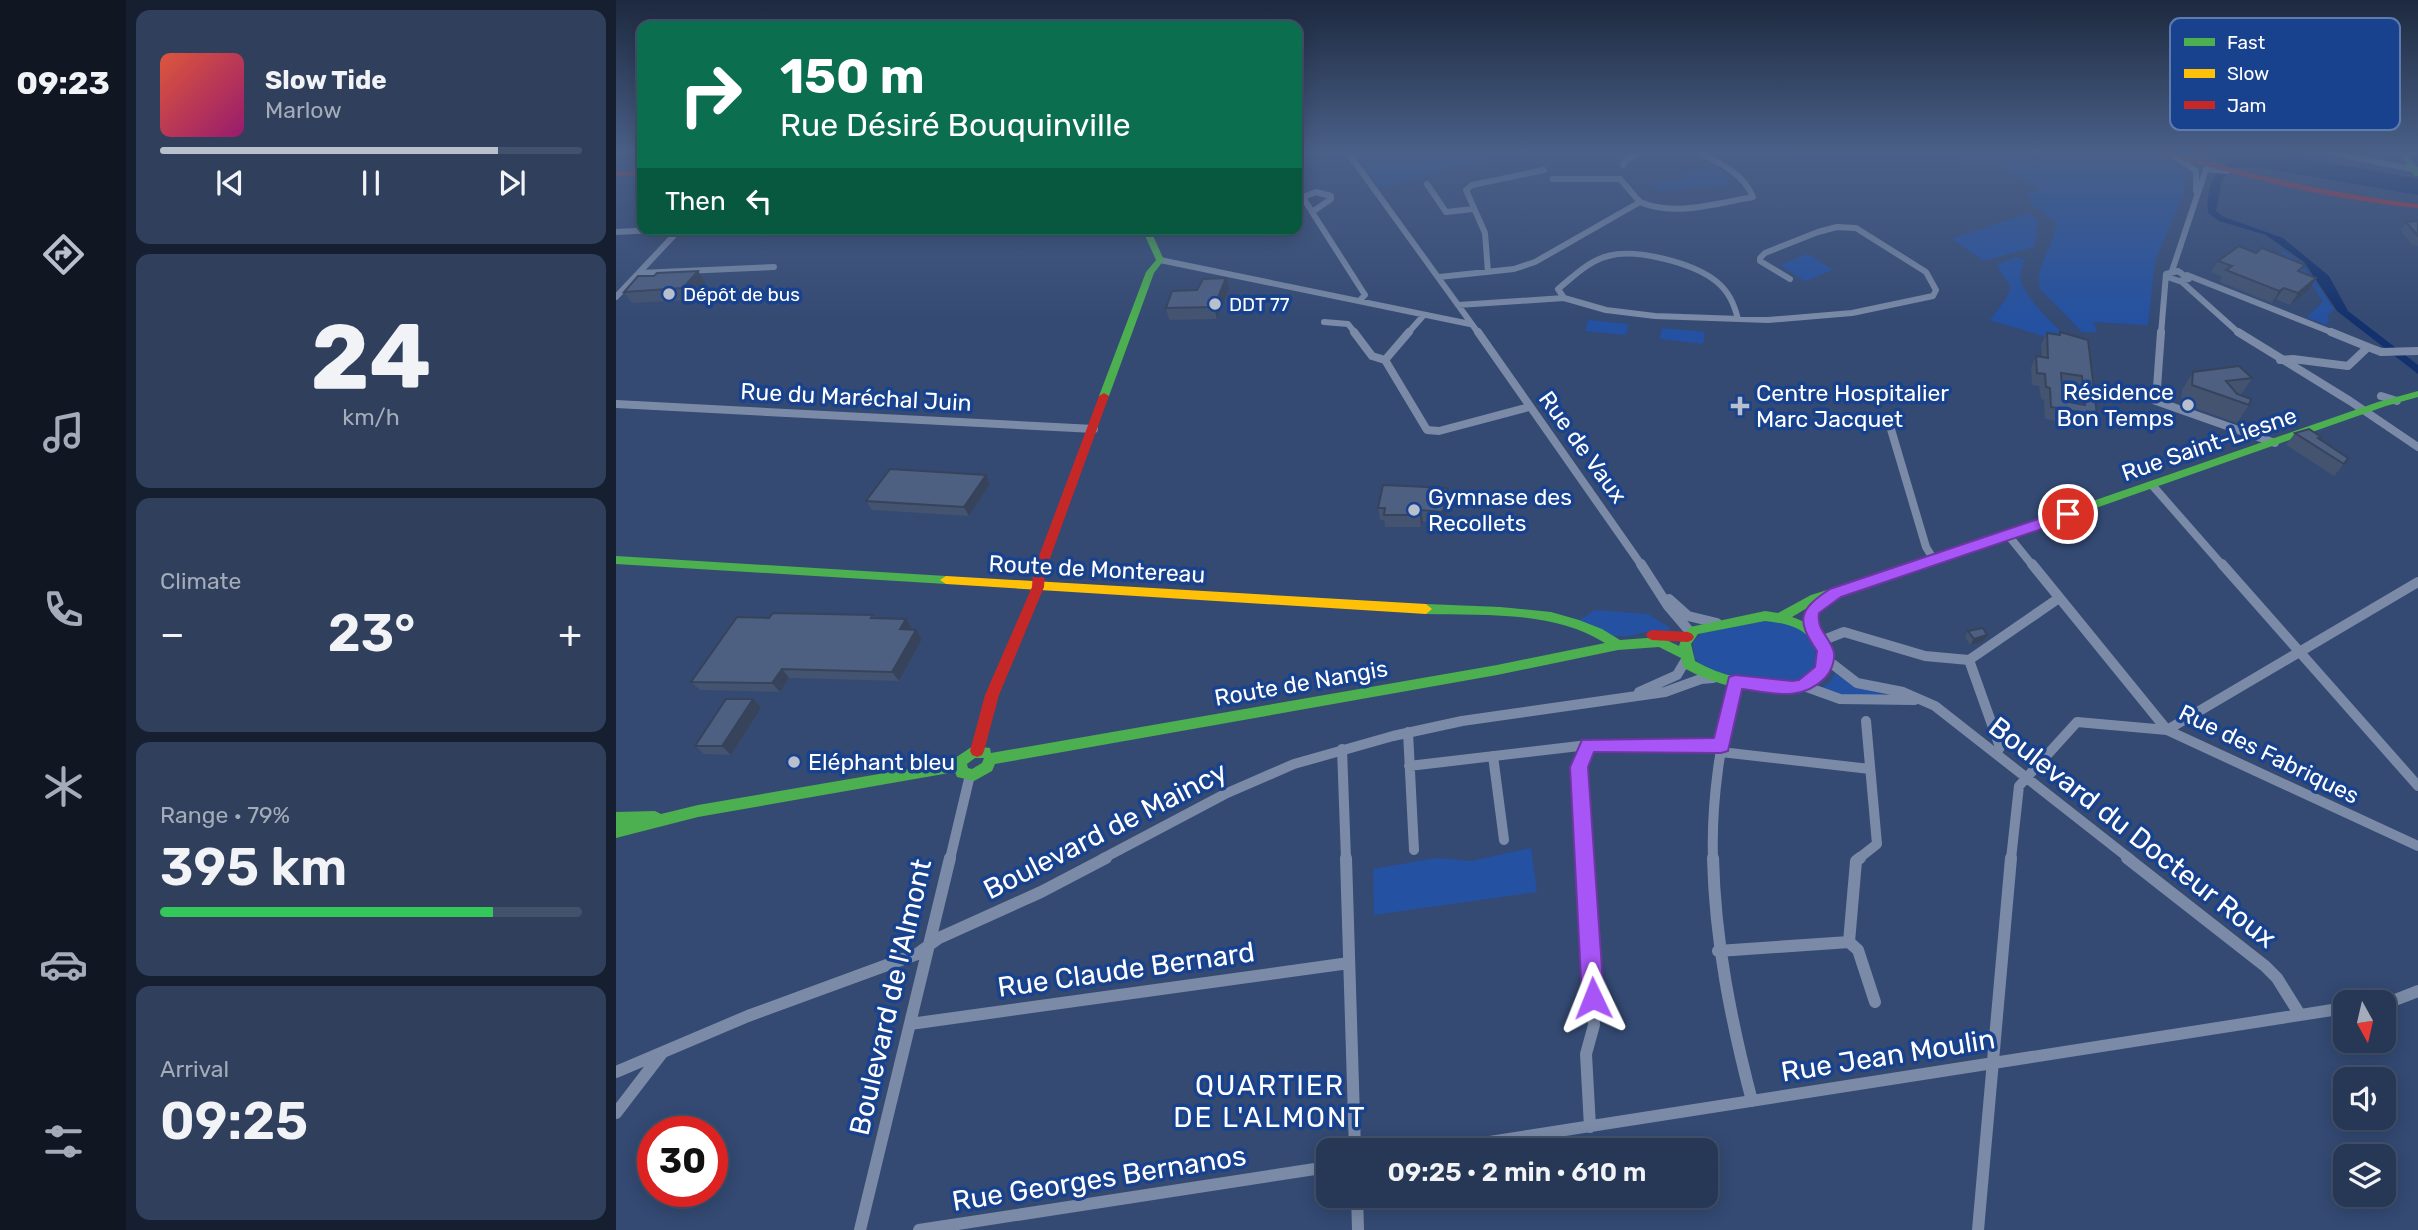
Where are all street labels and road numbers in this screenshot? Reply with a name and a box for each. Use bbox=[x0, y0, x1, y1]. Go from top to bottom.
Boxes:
street label: Rue du Maréchal Juin bbox=[740, 377, 972, 417]
street label: Rue de Vaux bbox=[1533, 385, 1633, 509]
street label: Rue Saint-Liesne bbox=[2118, 401, 2300, 487]
street label: Route de Montereau bbox=[988, 549, 1206, 589]
street label: Route de Nangis bbox=[1212, 654, 1390, 712]
street label: Rue des Fabriques bbox=[2174, 698, 2364, 810]
street label: Boulevard du Docteur Roux bbox=[1982, 710, 2283, 955]
street label: Boulevard de Maincy bbox=[978, 755, 1233, 906]
street label: Boulevard de l'Almont bbox=[843, 856, 938, 1138]
street label: Rue Claude Bernard bbox=[995, 935, 1257, 1004]
street label: Rue Jean Moulin bbox=[1779, 1022, 1997, 1089]
street label: Rue Georges Bernanos bbox=[950, 1139, 1248, 1218]

